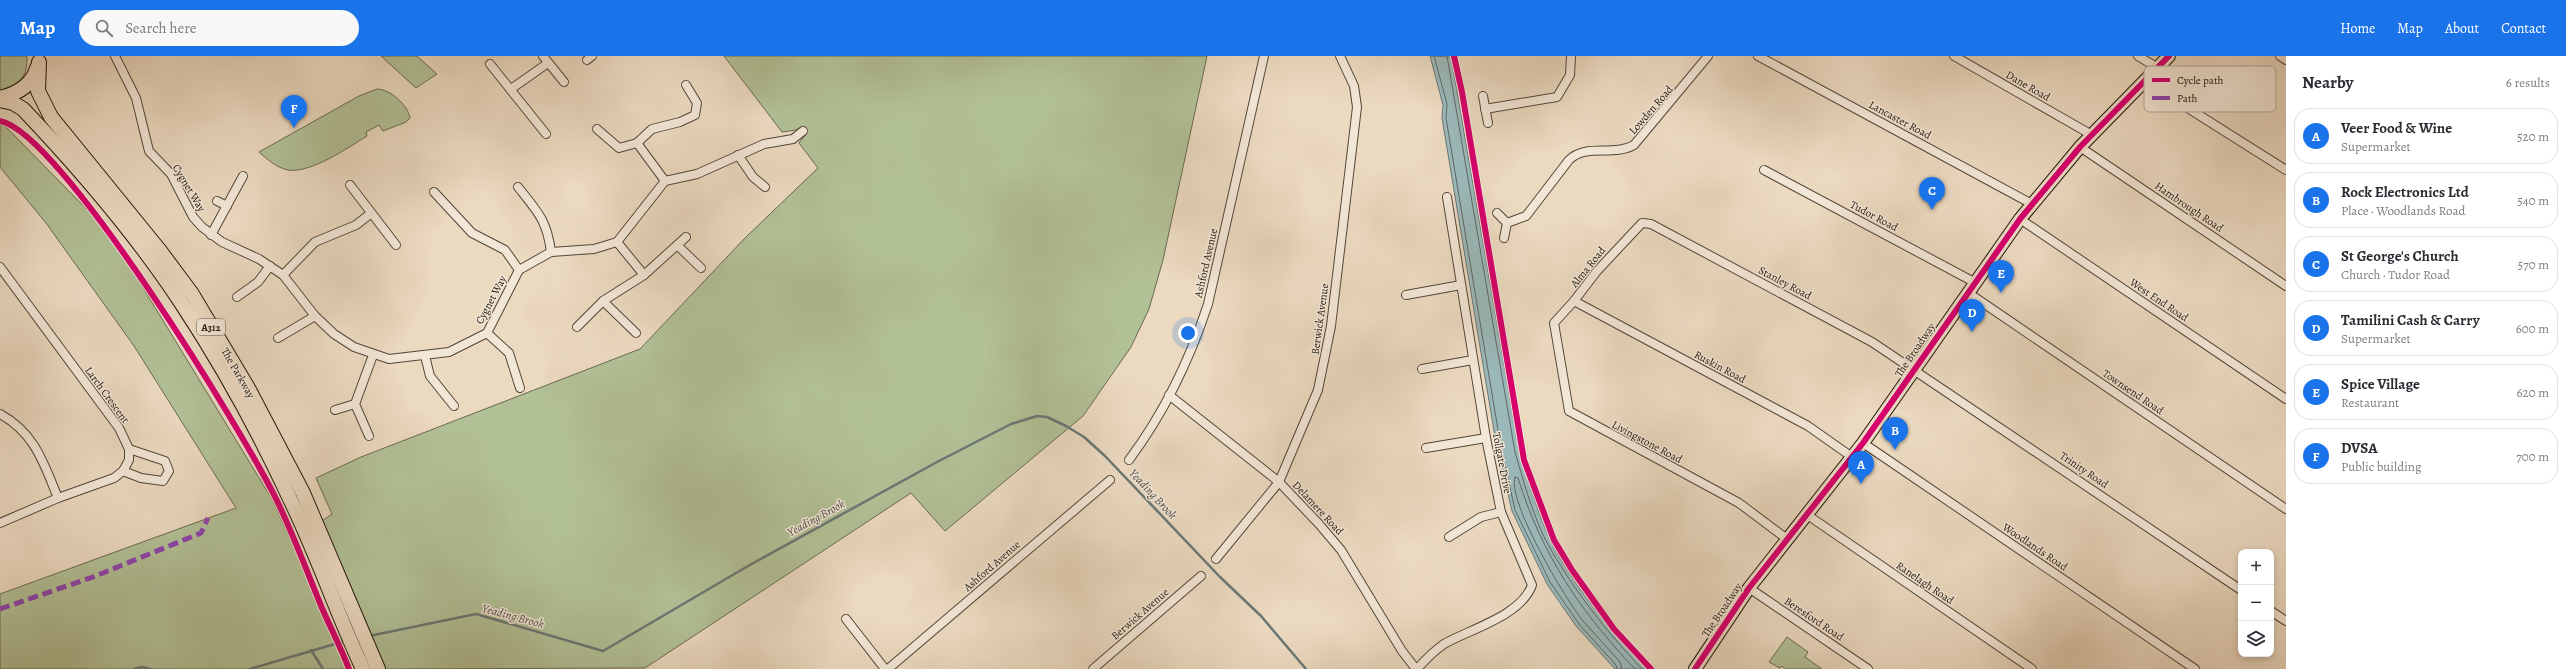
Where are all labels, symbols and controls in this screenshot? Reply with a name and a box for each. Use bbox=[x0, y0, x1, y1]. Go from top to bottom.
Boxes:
search box bbox=[79, 10, 359, 46]
text: Map bbox=[20, 15, 55, 41]
icon: search bbox=[93, 17, 115, 39]
text: Search here bbox=[125, 18, 197, 38]
text: Home bbox=[2340, 19, 2375, 38]
text: Map bbox=[2397, 19, 2423, 38]
text: About bbox=[2445, 19, 2479, 38]
text: Contact bbox=[2501, 19, 2546, 38]
legend bbox=[2144, 66, 2276, 112]
street label: Dane Road bbox=[2003, 67, 2053, 105]
text: Nearby bbox=[2302, 71, 2353, 94]
text: Cycle path bbox=[2177, 73, 2224, 88]
text: 6 results bbox=[2506, 74, 2550, 91]
street label: Lowden Road bbox=[1626, 82, 1677, 138]
text: Path bbox=[2177, 91, 2198, 106]
pin: F bbox=[281, 95, 307, 128]
street label: Lancaster Road bbox=[1866, 97, 1934, 143]
text: Veer Food & Wine bbox=[2341, 118, 2452, 138]
text: A bbox=[2312, 128, 2320, 145]
text: 520 m bbox=[2517, 128, 2549, 145]
text: Supermarket bbox=[2341, 138, 2411, 155]
street label: Cygnet Way bbox=[169, 161, 209, 215]
pin: C bbox=[1919, 177, 1945, 210]
street label: Hambrough Road bbox=[2152, 178, 2226, 236]
text: Rock Electronics Ltd bbox=[2341, 182, 2469, 202]
text: B bbox=[2312, 192, 2320, 209]
text: 540 m bbox=[2517, 192, 2549, 209]
street label: Tudor Road bbox=[1847, 197, 1901, 235]
text: Place · Woodlands Road bbox=[2341, 202, 2466, 219]
street label: Ashford Avenue bbox=[1191, 227, 1221, 300]
street label: Alma Road bbox=[1566, 243, 1609, 291]
text: St George's Church bbox=[2341, 246, 2459, 266]
text: C bbox=[2312, 256, 2320, 273]
text: 570 m bbox=[2518, 256, 2549, 273]
pin: E bbox=[1988, 260, 2014, 293]
street label: Stanley Road bbox=[1756, 263, 1814, 303]
text: Church · Tudor Road bbox=[2341, 266, 2450, 283]
street label: Cygnet Way bbox=[472, 273, 510, 327]
street label: West End Road bbox=[2126, 274, 2191, 325]
street label: Berwick Avenue bbox=[1308, 282, 1332, 356]
pin: D bbox=[1959, 299, 1985, 332]
text: Tamilini Cash & Carry bbox=[2341, 310, 2480, 330]
road number: A312 bbox=[197, 319, 225, 335]
street label: The Broadway bbox=[1891, 320, 1939, 380]
text: D bbox=[2311, 320, 2321, 337]
text: 600 m bbox=[2516, 320, 2549, 337]
your location bbox=[1178, 323, 1198, 343]
text: Supermarket bbox=[2341, 330, 2411, 347]
street label: The Parkway bbox=[217, 345, 259, 401]
street label: Ruskin Road bbox=[1692, 347, 1749, 387]
street label: Larch Crescent bbox=[81, 364, 133, 427]
street label: Townsend Road bbox=[2099, 366, 2167, 418]
text: Spice Village bbox=[2341, 374, 2420, 394]
text: E bbox=[2312, 384, 2320, 401]
text: 620 m bbox=[2516, 384, 2549, 401]
text: Restaurant bbox=[2341, 394, 2399, 411]
street label: Livingstone Road bbox=[1609, 417, 1685, 467]
pin: B bbox=[1882, 417, 1908, 450]
street label: Tollgate Drive bbox=[1489, 431, 1515, 495]
text: DVSA bbox=[2341, 438, 2378, 458]
street label: Trinity Road bbox=[2057, 448, 2111, 492]
text: F bbox=[2313, 448, 2319, 465]
text: 700 m bbox=[2516, 448, 2549, 465]
pin: A bbox=[1848, 451, 1874, 484]
text: Public building bbox=[2341, 458, 2421, 475]
water label: Yeading Brook bbox=[1126, 465, 1181, 523]
street label: Delamere Road bbox=[1289, 478, 1347, 538]
water label: Yeading Brook bbox=[784, 495, 848, 540]
street label: Woodlands Road bbox=[1999, 519, 2071, 574]
street label: Ashford Avenue bbox=[960, 537, 1024, 595]
map controls bbox=[2238, 549, 2274, 657]
button: + bbox=[2238, 549, 2274, 585]
street label: Ranelagh Road bbox=[1893, 558, 1957, 608]
street label: The Broadway bbox=[1698, 580, 1746, 640]
street label: Berwick Avenue bbox=[1108, 585, 1172, 643]
button: − bbox=[2238, 585, 2274, 621]
street label: Beresford Road bbox=[1781, 594, 1847, 645]
water label: Yeading Brook bbox=[480, 600, 546, 632]
button: layers bbox=[2238, 621, 2274, 657]

